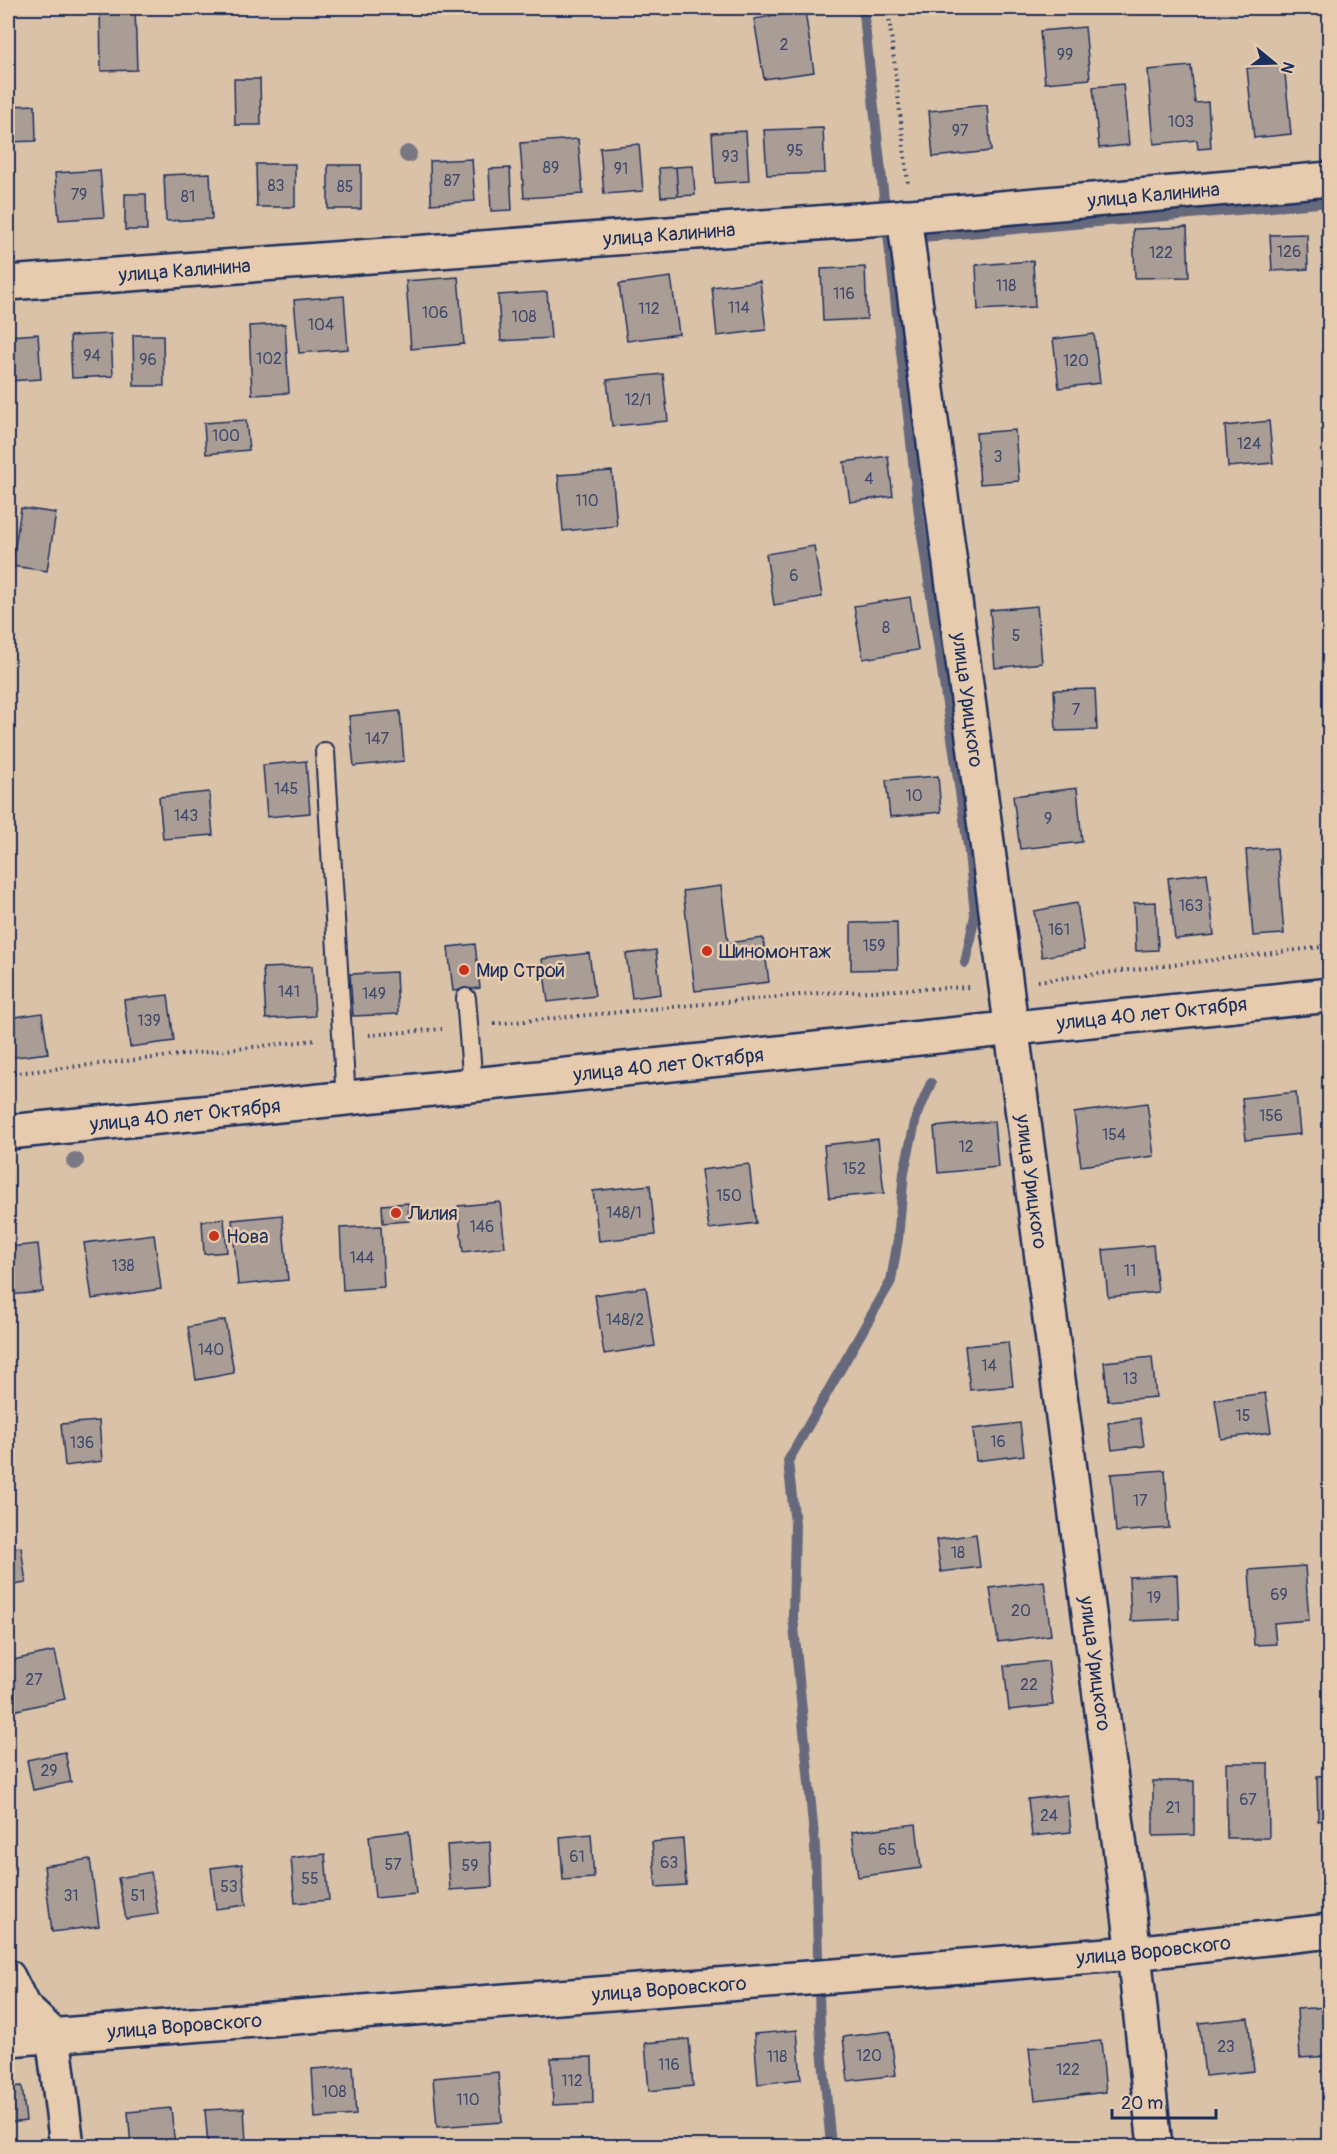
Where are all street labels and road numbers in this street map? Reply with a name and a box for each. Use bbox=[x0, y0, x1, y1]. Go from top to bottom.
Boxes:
street label: улица Калинина bbox=[1085, 176, 1221, 213]
street label: улица Калинина bbox=[601, 217, 736, 251]
street label: улица Калинина bbox=[116, 253, 252, 287]
street label: улица Урицкого bbox=[947, 630, 989, 769]
street label: улица 40 лет Октября bbox=[1054, 991, 1248, 1036]
street label: улица 40 лет Октября bbox=[571, 1042, 765, 1087]
street label: улица 40 лет Октября bbox=[88, 1093, 282, 1137]
street label: улица Урицкого bbox=[1010, 1112, 1053, 1251]
street label: улица Урицкого bbox=[1074, 1593, 1117, 1733]
street label: улица Воровского bbox=[1074, 1930, 1232, 1970]
street label: улица Воровского bbox=[590, 1970, 748, 2007]
street label: улица Воровского bbox=[105, 2007, 263, 2044]

